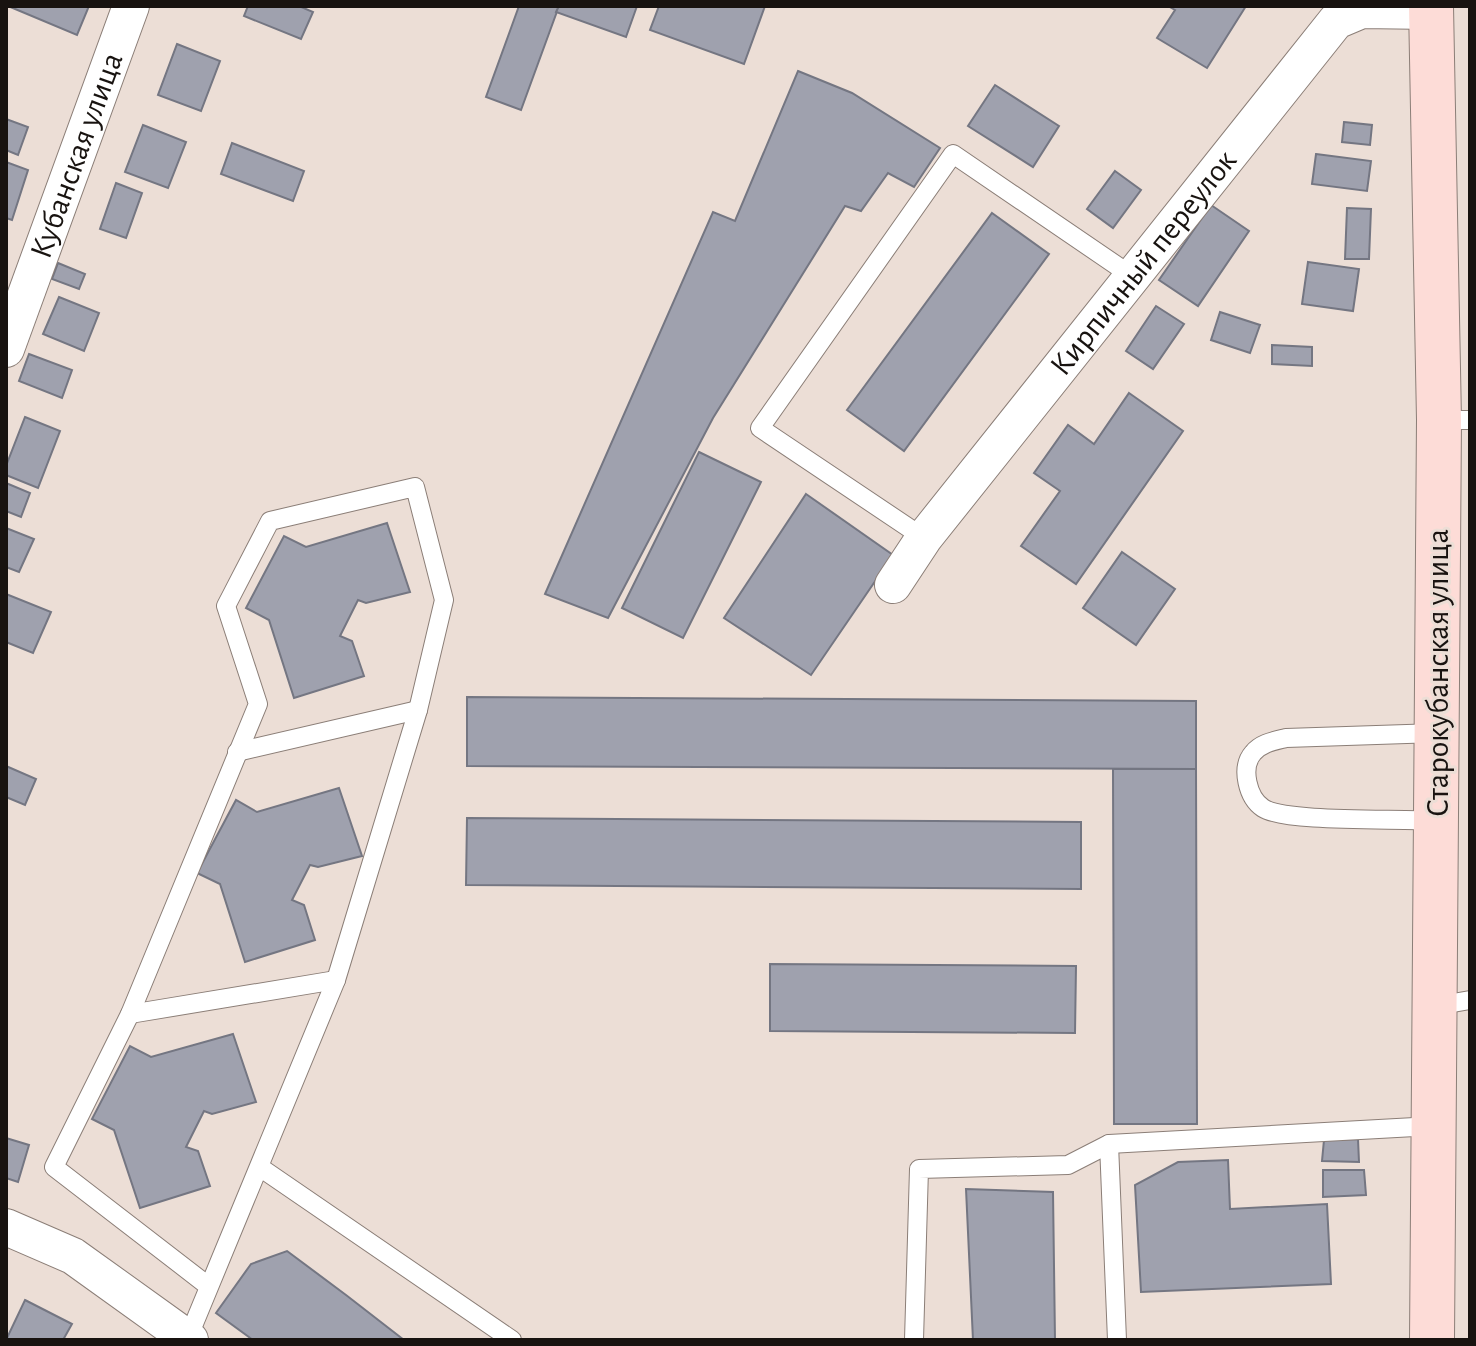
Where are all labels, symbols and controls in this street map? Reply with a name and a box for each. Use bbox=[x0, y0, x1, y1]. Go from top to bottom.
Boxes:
street label: Кубанская улица bbox=[24, 48, 129, 263]
street label: Кирпичный переулок bbox=[1044, 144, 1242, 382]
street label: Старокубанская улица bbox=[1422, 529, 1454, 817]

